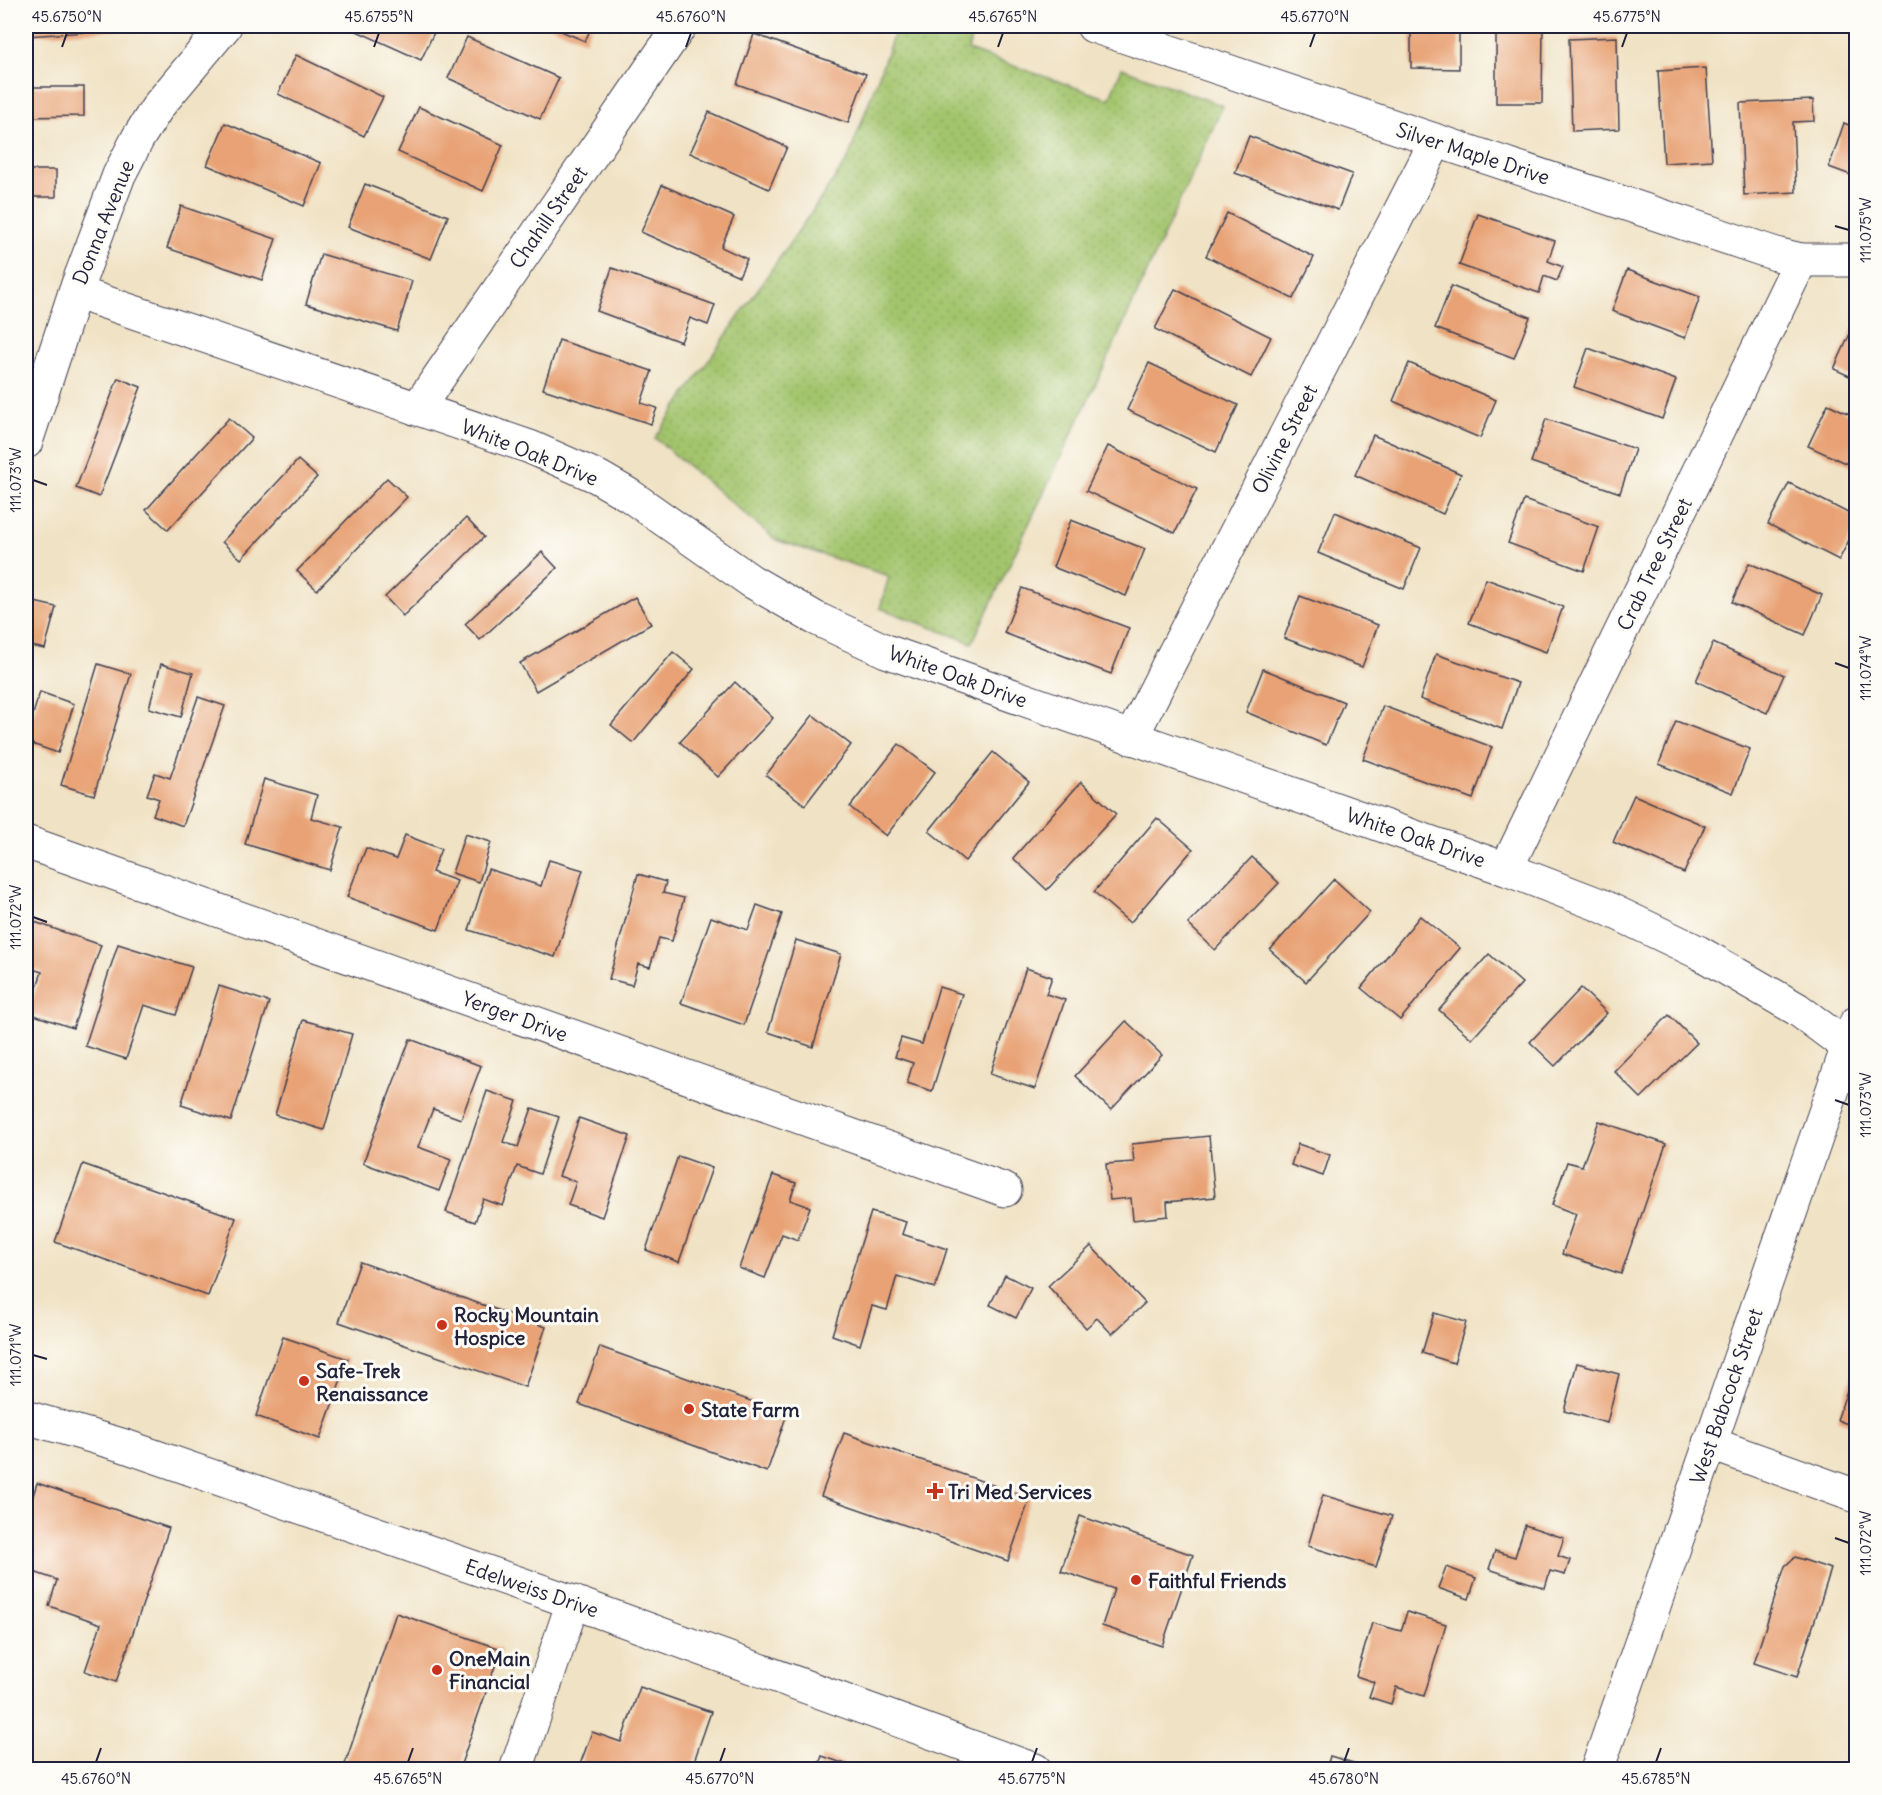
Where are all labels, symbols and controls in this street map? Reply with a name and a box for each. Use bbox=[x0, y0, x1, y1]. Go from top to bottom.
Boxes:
text: 45.6750°N bbox=[32, 7, 102, 26]
text: 45.6755°N bbox=[344, 7, 414, 26]
text: 45.6760°N bbox=[656, 7, 726, 26]
text: 45.6765°N bbox=[969, 7, 1037, 26]
text: 45.6770°N bbox=[1280, 7, 1350, 26]
text: 45.6775°N bbox=[1593, 7, 1661, 26]
street label: Silver Maple Drive bbox=[1393, 116, 1553, 190]
street label: Donna Avenue bbox=[67, 156, 139, 288]
street label: Chahill Street bbox=[504, 161, 593, 273]
text: 111.075°W bbox=[1856, 197, 1875, 263]
street label: Olivine Street bbox=[1246, 380, 1322, 498]
street label: White Oak Drive bbox=[458, 413, 602, 491]
text: 111.073°W bbox=[6, 447, 25, 513]
street label: Crab Tree Street bbox=[1611, 493, 1697, 634]
text: 111.074°W bbox=[1856, 635, 1875, 700]
street label: White Oak Drive bbox=[885, 639, 1031, 713]
street label: White Oak Drive bbox=[1343, 802, 1489, 872]
text: 111.072°W bbox=[6, 884, 25, 949]
street label: Yerger Drive bbox=[459, 985, 571, 1047]
text: 111.073°W bbox=[1856, 1072, 1875, 1138]
place label: Rocky Mountain Hospice bbox=[454, 1302, 599, 1350]
street label: West Babcock Street bbox=[1684, 1305, 1768, 1487]
marker: Rocky Mountain Hospice bbox=[435, 1318, 449, 1332]
text: 111.071°W bbox=[6, 1323, 25, 1386]
place label: Safe-Trek Renaissance bbox=[316, 1358, 429, 1406]
marker: Safe-Trek Renaissance bbox=[297, 1374, 311, 1388]
place label: State Farm bbox=[701, 1397, 800, 1422]
marker: State Farm bbox=[682, 1402, 696, 1416]
place label: Tri Med Services bbox=[948, 1479, 1092, 1504]
marker: Tri Med Services bbox=[926, 1482, 944, 1500]
text: 111.072°W bbox=[1856, 1510, 1875, 1575]
street label: Edelweiss Drive bbox=[462, 1553, 602, 1623]
place label: Faithful Friends bbox=[1148, 1568, 1286, 1593]
marker: Faithful Friends bbox=[1129, 1573, 1143, 1587]
place label: OneMain Financial bbox=[449, 1646, 531, 1694]
marker: OneMain Financial bbox=[430, 1663, 444, 1677]
text: 45.6760°N bbox=[61, 1769, 131, 1788]
text: 45.6765°N bbox=[374, 1769, 442, 1788]
text: 45.6770°N bbox=[685, 1769, 755, 1788]
text: 45.6775°N bbox=[998, 1769, 1066, 1788]
text: 45.6780°N bbox=[1309, 1769, 1379, 1788]
text: 45.6785°N bbox=[1621, 1769, 1691, 1788]

